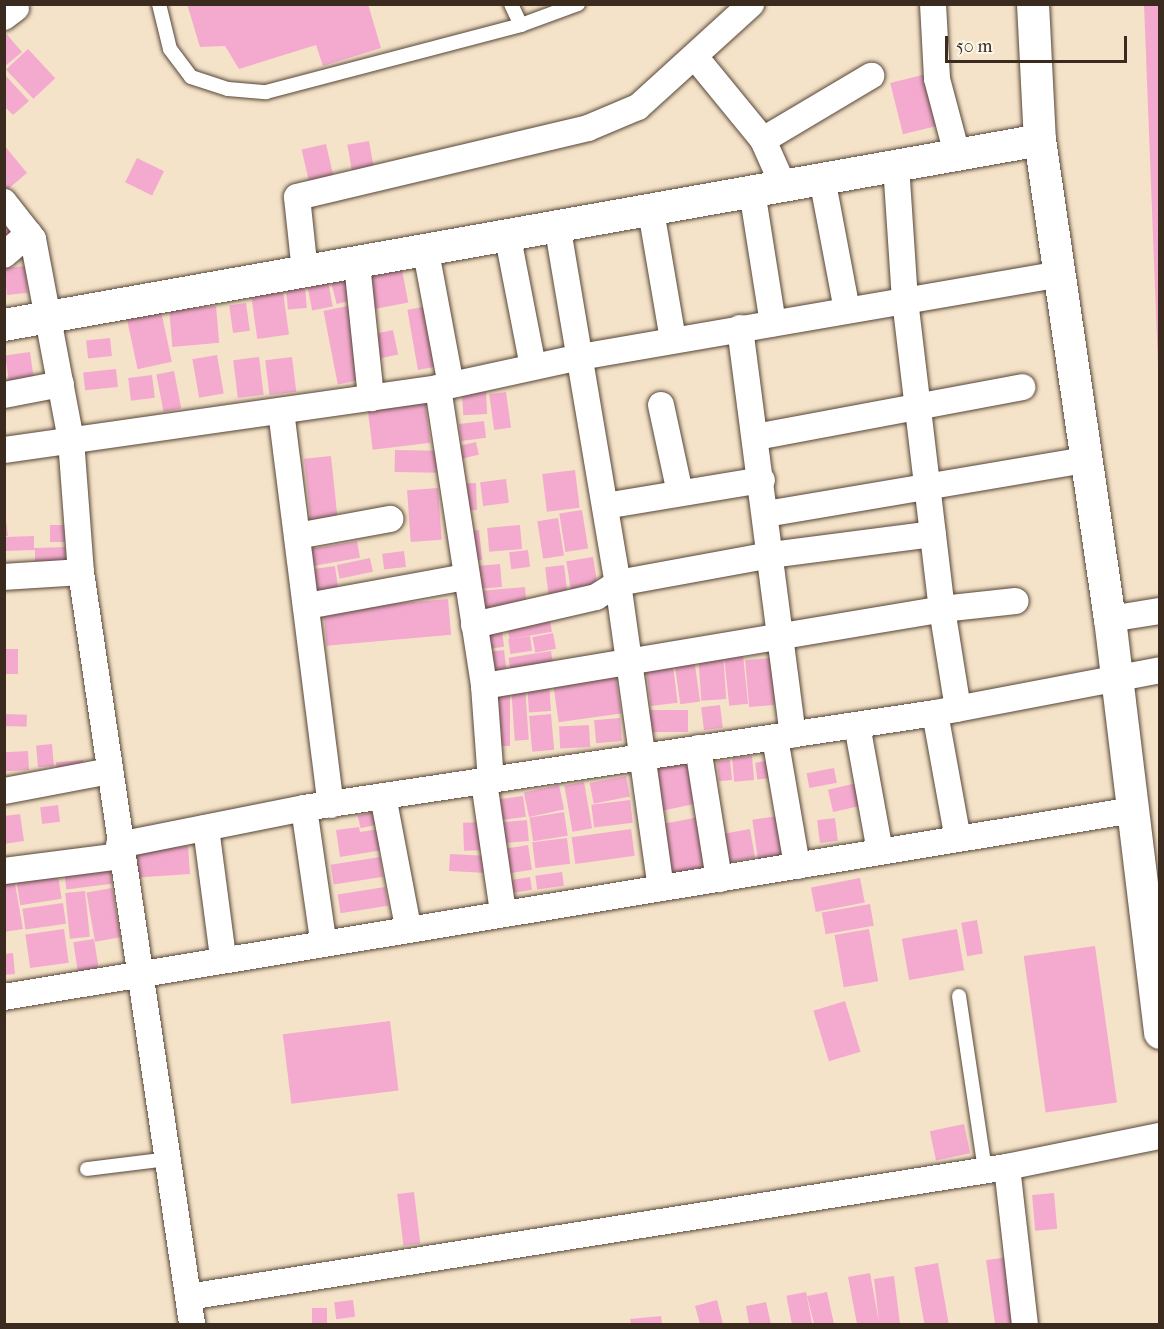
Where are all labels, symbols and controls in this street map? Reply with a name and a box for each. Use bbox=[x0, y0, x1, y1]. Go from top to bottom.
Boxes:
scale bar bbox=[948, 24, 1130, 62]
text: 50 m bbox=[956, 36, 992, 57]

